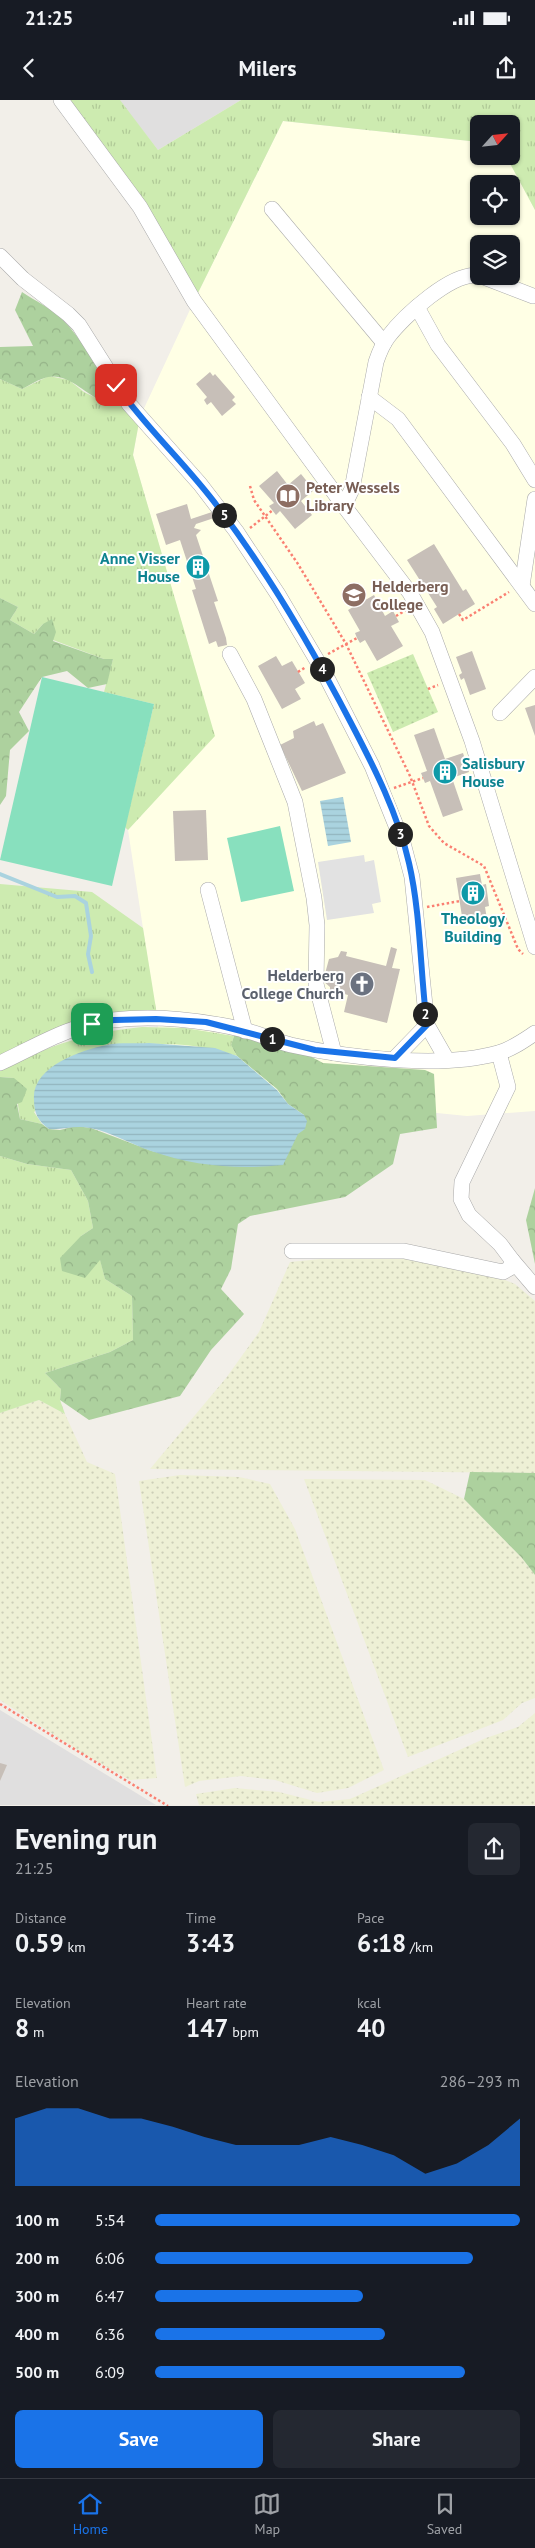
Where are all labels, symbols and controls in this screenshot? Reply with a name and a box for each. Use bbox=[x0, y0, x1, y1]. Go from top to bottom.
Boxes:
text: 21:25 bbox=[25, 6, 73, 30]
icon: back bbox=[15, 54, 43, 82]
text: Milers bbox=[238, 54, 297, 82]
icon: share bbox=[492, 54, 520, 82]
north arrow bbox=[470, 115, 520, 165]
map controls bbox=[470, 115, 520, 285]
button: locate bbox=[470, 175, 520, 225]
button: layers bbox=[470, 235, 520, 285]
pin bbox=[95, 364, 137, 406]
icon: check bbox=[102, 371, 130, 399]
place label: Peter Wessels Library bbox=[306, 477, 400, 515]
library icon: Peter Wessels Library bbox=[275, 483, 301, 509]
pin: 5 bbox=[212, 502, 236, 528]
text: 5 bbox=[221, 506, 228, 524]
place label: Anne Visser House bbox=[100, 548, 180, 586]
building icon: Anne Visser House bbox=[185, 554, 211, 580]
place label: Helderberg College bbox=[372, 576, 449, 614]
school or university icon: Helderberg College bbox=[341, 582, 367, 608]
pin: 4 bbox=[310, 656, 334, 682]
text: 4 bbox=[319, 660, 326, 678]
place label: Salisbury House bbox=[462, 753, 525, 791]
building icon: Salisbury House bbox=[432, 759, 458, 785]
pin: 3 bbox=[388, 822, 412, 846]
text: 3 bbox=[397, 825, 404, 843]
building icon: Theology Building bbox=[460, 880, 486, 906]
place label: Theology Building bbox=[441, 908, 505, 946]
place label: Helderberg College Church bbox=[242, 965, 344, 1003]
church icon: Helderberg College Church bbox=[349, 971, 375, 997]
pin: 2 bbox=[412, 1002, 438, 1026]
pin bbox=[71, 1003, 113, 1045]
text: 2 bbox=[422, 1005, 429, 1023]
icon: arrive bbox=[78, 1010, 106, 1038]
pin: 1 bbox=[260, 1026, 284, 1052]
text: 1 bbox=[269, 1030, 276, 1048]
text: Evening run bbox=[15, 1820, 157, 1857]
button: share bbox=[468, 1823, 520, 1875]
text: 21:25 bbox=[15, 1858, 53, 1878]
text: Distance bbox=[15, 1909, 66, 1927]
text: Time bbox=[186, 1909, 216, 1927]
text: Pace bbox=[357, 1909, 384, 1927]
text: 0.59 bbox=[15, 1927, 64, 1959]
text: 3:43 bbox=[186, 1927, 235, 1959]
text: 6:18 bbox=[357, 1927, 406, 1959]
text: km bbox=[64, 1938, 86, 1956]
text: /km bbox=[406, 1938, 433, 1956]
text: Elevation bbox=[15, 1994, 71, 2012]
text: Heart rate bbox=[186, 1994, 247, 2012]
text: kcal bbox=[357, 1994, 381, 2012]
text: 8 bbox=[15, 2012, 29, 2044]
text: 147 bbox=[186, 2012, 229, 2044]
text: 40 bbox=[357, 2012, 385, 2044]
text: m bbox=[29, 2023, 44, 2041]
text: bpm bbox=[229, 2023, 259, 2041]
text: Elevation bbox=[15, 2071, 79, 2091]
text: 286–293 m bbox=[440, 2071, 520, 2091]
text: 100 m bbox=[15, 2210, 59, 2230]
text: 5:54 bbox=[95, 2210, 125, 2230]
text: 200 m bbox=[15, 2248, 59, 2268]
text: 6:06 bbox=[95, 2248, 125, 2268]
text: 300 m bbox=[15, 2286, 59, 2306]
text: 6:47 bbox=[95, 2286, 125, 2306]
text: 400 m bbox=[15, 2324, 59, 2344]
text: 6:36 bbox=[95, 2324, 125, 2344]
text: 500 m bbox=[15, 2362, 59, 2382]
text: 6:09 bbox=[95, 2362, 125, 2382]
button: Save bbox=[15, 2410, 263, 2468]
button: Share bbox=[273, 2410, 520, 2468]
tab: Home bbox=[73, 2490, 108, 2538]
tab: Map bbox=[253, 2490, 281, 2538]
tab: Saved bbox=[427, 2490, 462, 2538]

